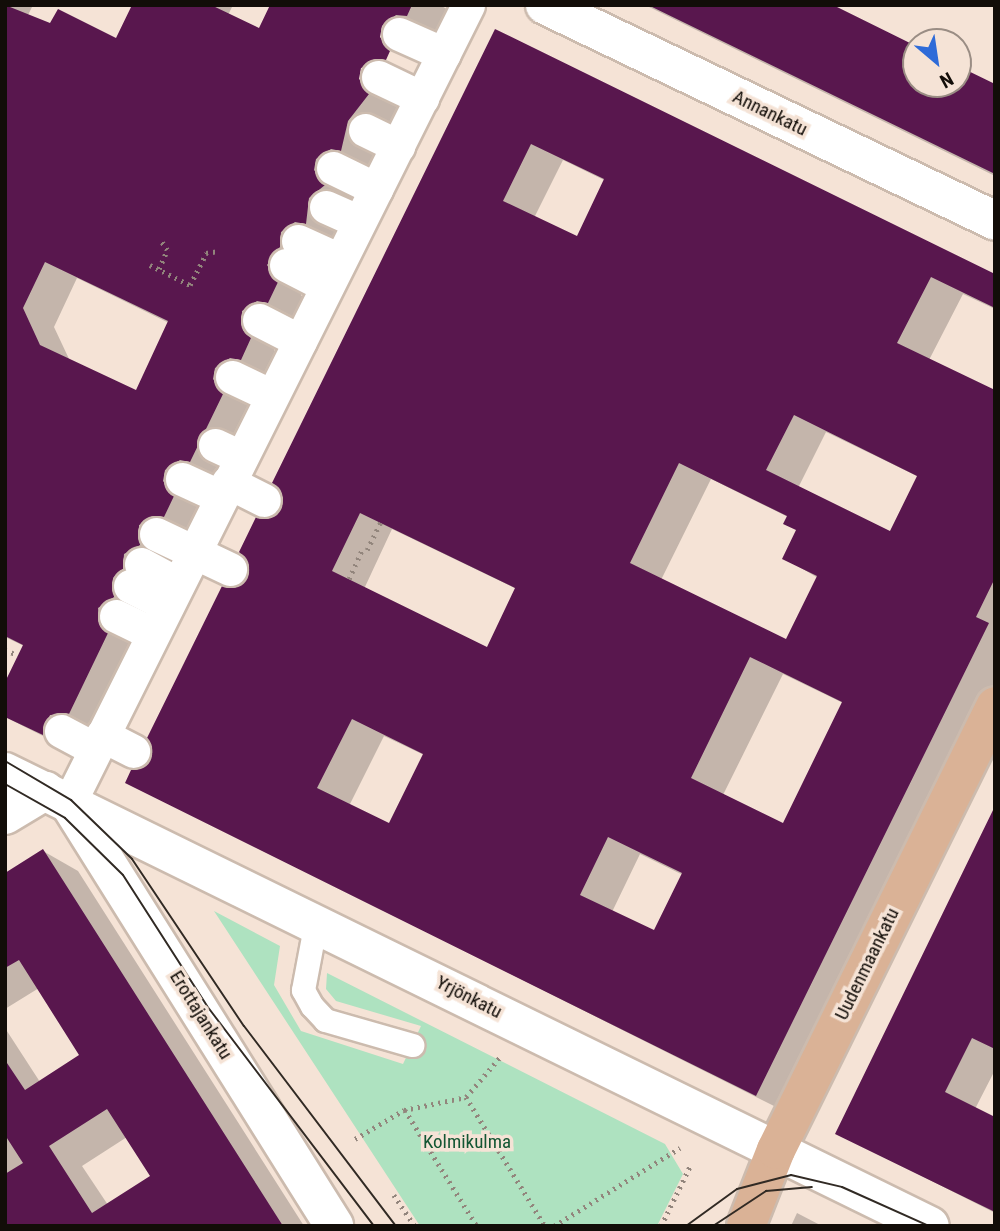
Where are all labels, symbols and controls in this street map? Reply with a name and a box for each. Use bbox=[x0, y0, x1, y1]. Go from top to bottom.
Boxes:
north arrow bbox=[902, 28, 972, 98]
text: N bbox=[936, 67, 957, 93]
street label: Annankatu bbox=[729, 85, 811, 141]
street label: Uudenmaankatu bbox=[830, 904, 904, 1024]
street label: Erottajankatu bbox=[165, 967, 237, 1063]
street label: Yrjönkatu bbox=[432, 971, 506, 1023]
park label: Kolmikulma bbox=[423, 1131, 511, 1153]

